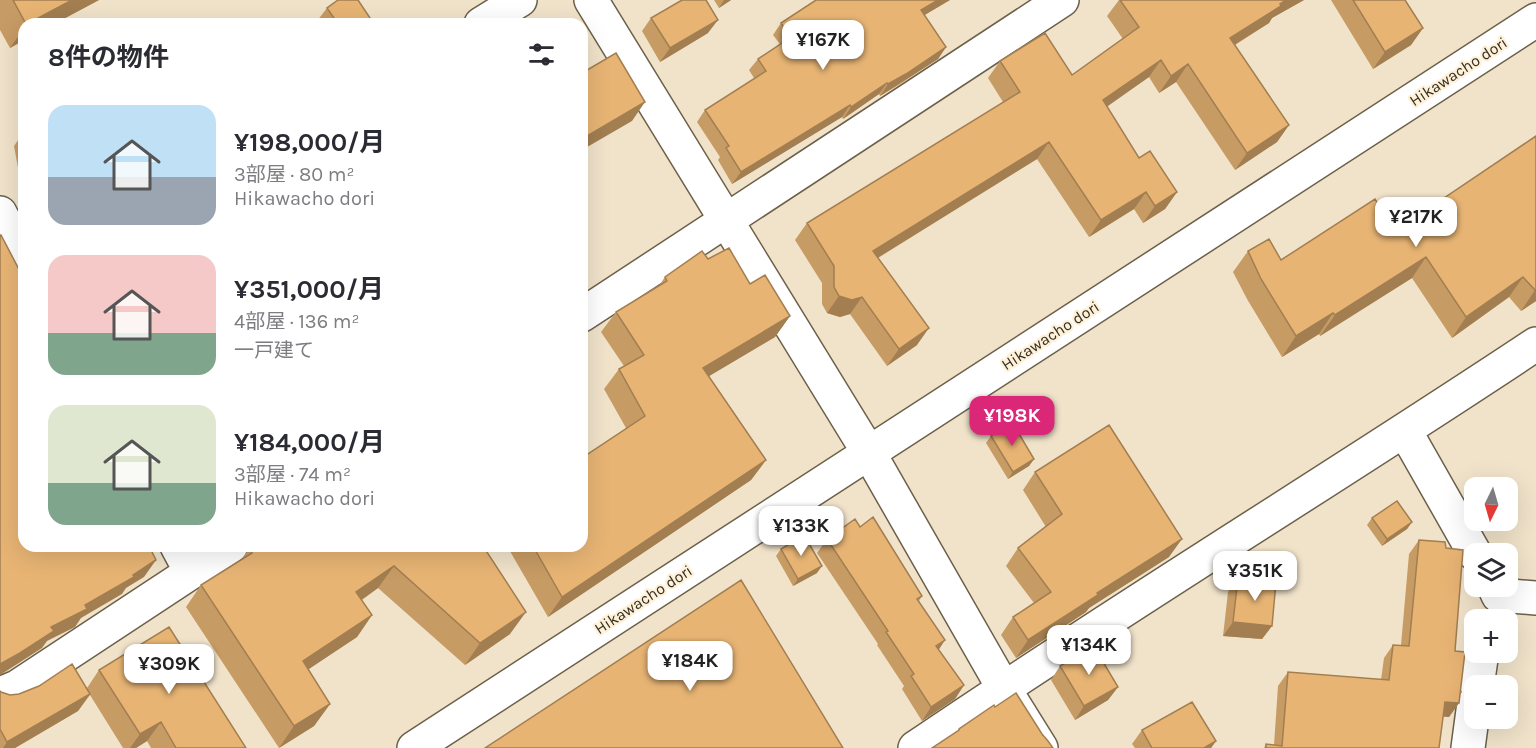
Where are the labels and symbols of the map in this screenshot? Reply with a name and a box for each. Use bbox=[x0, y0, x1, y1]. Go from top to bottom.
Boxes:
pin: ¥167K bbox=[781, 20, 865, 71]
street label: Hikawacho dori bbox=[1406, 33, 1511, 110]
pin: ¥217K bbox=[1374, 197, 1458, 248]
street label: Hikawacho dori bbox=[998, 297, 1103, 374]
pin: ¥198K bbox=[970, 396, 1054, 447]
north arrow bbox=[1464, 477, 1518, 531]
pin: ¥133K bbox=[759, 506, 843, 557]
pin: ¥351K bbox=[1213, 551, 1297, 602]
street label: Hikawacho dori bbox=[591, 561, 696, 638]
pin: ¥134K bbox=[1047, 625, 1131, 676]
pin: ¥184K bbox=[648, 641, 732, 692]
pin: ¥309K bbox=[127, 644, 211, 695]

